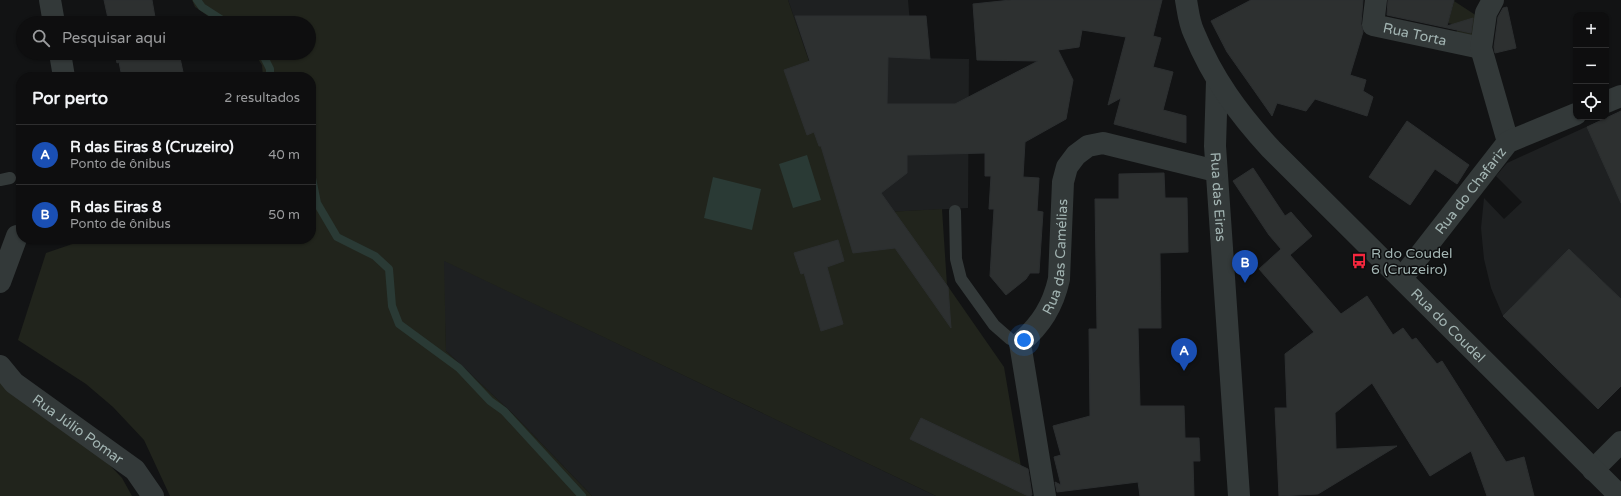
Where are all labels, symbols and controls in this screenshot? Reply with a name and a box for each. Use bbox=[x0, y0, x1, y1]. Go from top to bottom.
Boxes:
map controls bbox=[1573, 12, 1609, 120]
button: + bbox=[1573, 12, 1609, 48]
search box bbox=[16, 16, 316, 60]
street label: Rua Torta bbox=[1381, 19, 1448, 49]
icon: search bbox=[30, 27, 52, 49]
text: Pesquisar aqui bbox=[62, 29, 166, 47]
button: − bbox=[1573, 48, 1609, 84]
button: locate bbox=[1573, 84, 1609, 120]
text: Por perto bbox=[32, 88, 108, 109]
text: 2 resultados bbox=[224, 90, 300, 106]
text: R das Eiras 8 (Cruzeiro) bbox=[70, 138, 234, 156]
street label: Rua do Chafariz bbox=[1431, 144, 1510, 238]
text: A bbox=[40, 147, 50, 163]
text: 40 m bbox=[268, 147, 300, 163]
street label: Rua das Eiras bbox=[1206, 152, 1230, 242]
text: Ponto de ônibus bbox=[70, 156, 171, 172]
text: R das Eiras 8 bbox=[70, 198, 162, 216]
street label: Rua das Camélias bbox=[1039, 198, 1071, 318]
text: B bbox=[40, 207, 50, 223]
text: 50 m bbox=[268, 207, 300, 223]
text: Ponto de ônibus bbox=[70, 216, 171, 232]
place label: R do Coudel 6 (Cruzeiro) bbox=[1371, 245, 1452, 278]
pin: B bbox=[1232, 250, 1258, 283]
bus stop icon: R do Coudel 6 (Cruzeiro) bbox=[1350, 252, 1368, 270]
street label: Rua do Coudel bbox=[1407, 285, 1489, 366]
your location bbox=[1014, 330, 1034, 350]
pin: A bbox=[1171, 338, 1197, 371]
street label: Rua Júlio Pomar bbox=[29, 391, 127, 468]

